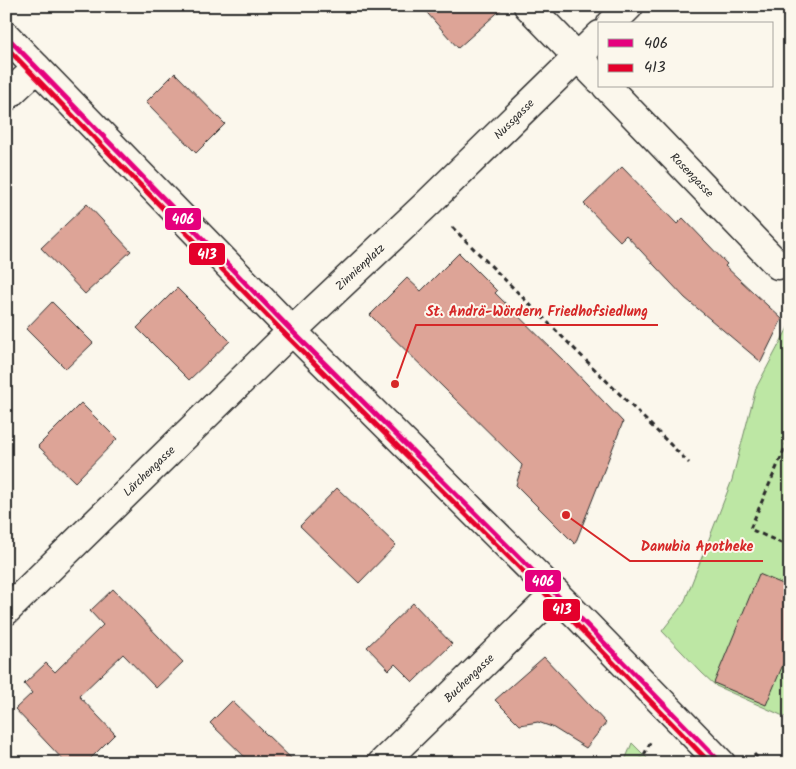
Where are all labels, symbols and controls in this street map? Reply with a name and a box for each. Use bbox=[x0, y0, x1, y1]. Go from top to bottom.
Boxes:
legend bbox=[598, 22, 774, 88]
text: 406 bbox=[644, 32, 668, 56]
text: 413 bbox=[644, 56, 666, 80]
street label: Nussgasse bbox=[490, 94, 540, 144]
street label: Rosengasse bbox=[665, 148, 718, 203]
line badge: 406 bbox=[164, 207, 202, 231]
text: 406 bbox=[172, 209, 195, 231]
street label: Zinnienplatz bbox=[331, 239, 389, 295]
line badge: 413 bbox=[188, 242, 226, 266]
text: 413 bbox=[197, 244, 217, 266]
callout: St. Andrä-Wördern Friedhofsiedlung bbox=[416, 296, 658, 325]
text: St. Andrä-Wördern Friedhofsiedlung bbox=[426, 301, 648, 323]
street label: Lärchengasse bbox=[119, 441, 180, 501]
callout: Danubia Apotheke bbox=[630, 532, 763, 561]
text: Danubia Apotheke bbox=[641, 536, 753, 558]
line badge: 406 bbox=[524, 569, 562, 593]
text: 406 bbox=[532, 571, 555, 593]
line badge: 413 bbox=[542, 598, 581, 622]
text: 413 bbox=[552, 599, 572, 621]
street label: Buchengasse bbox=[440, 649, 499, 707]

